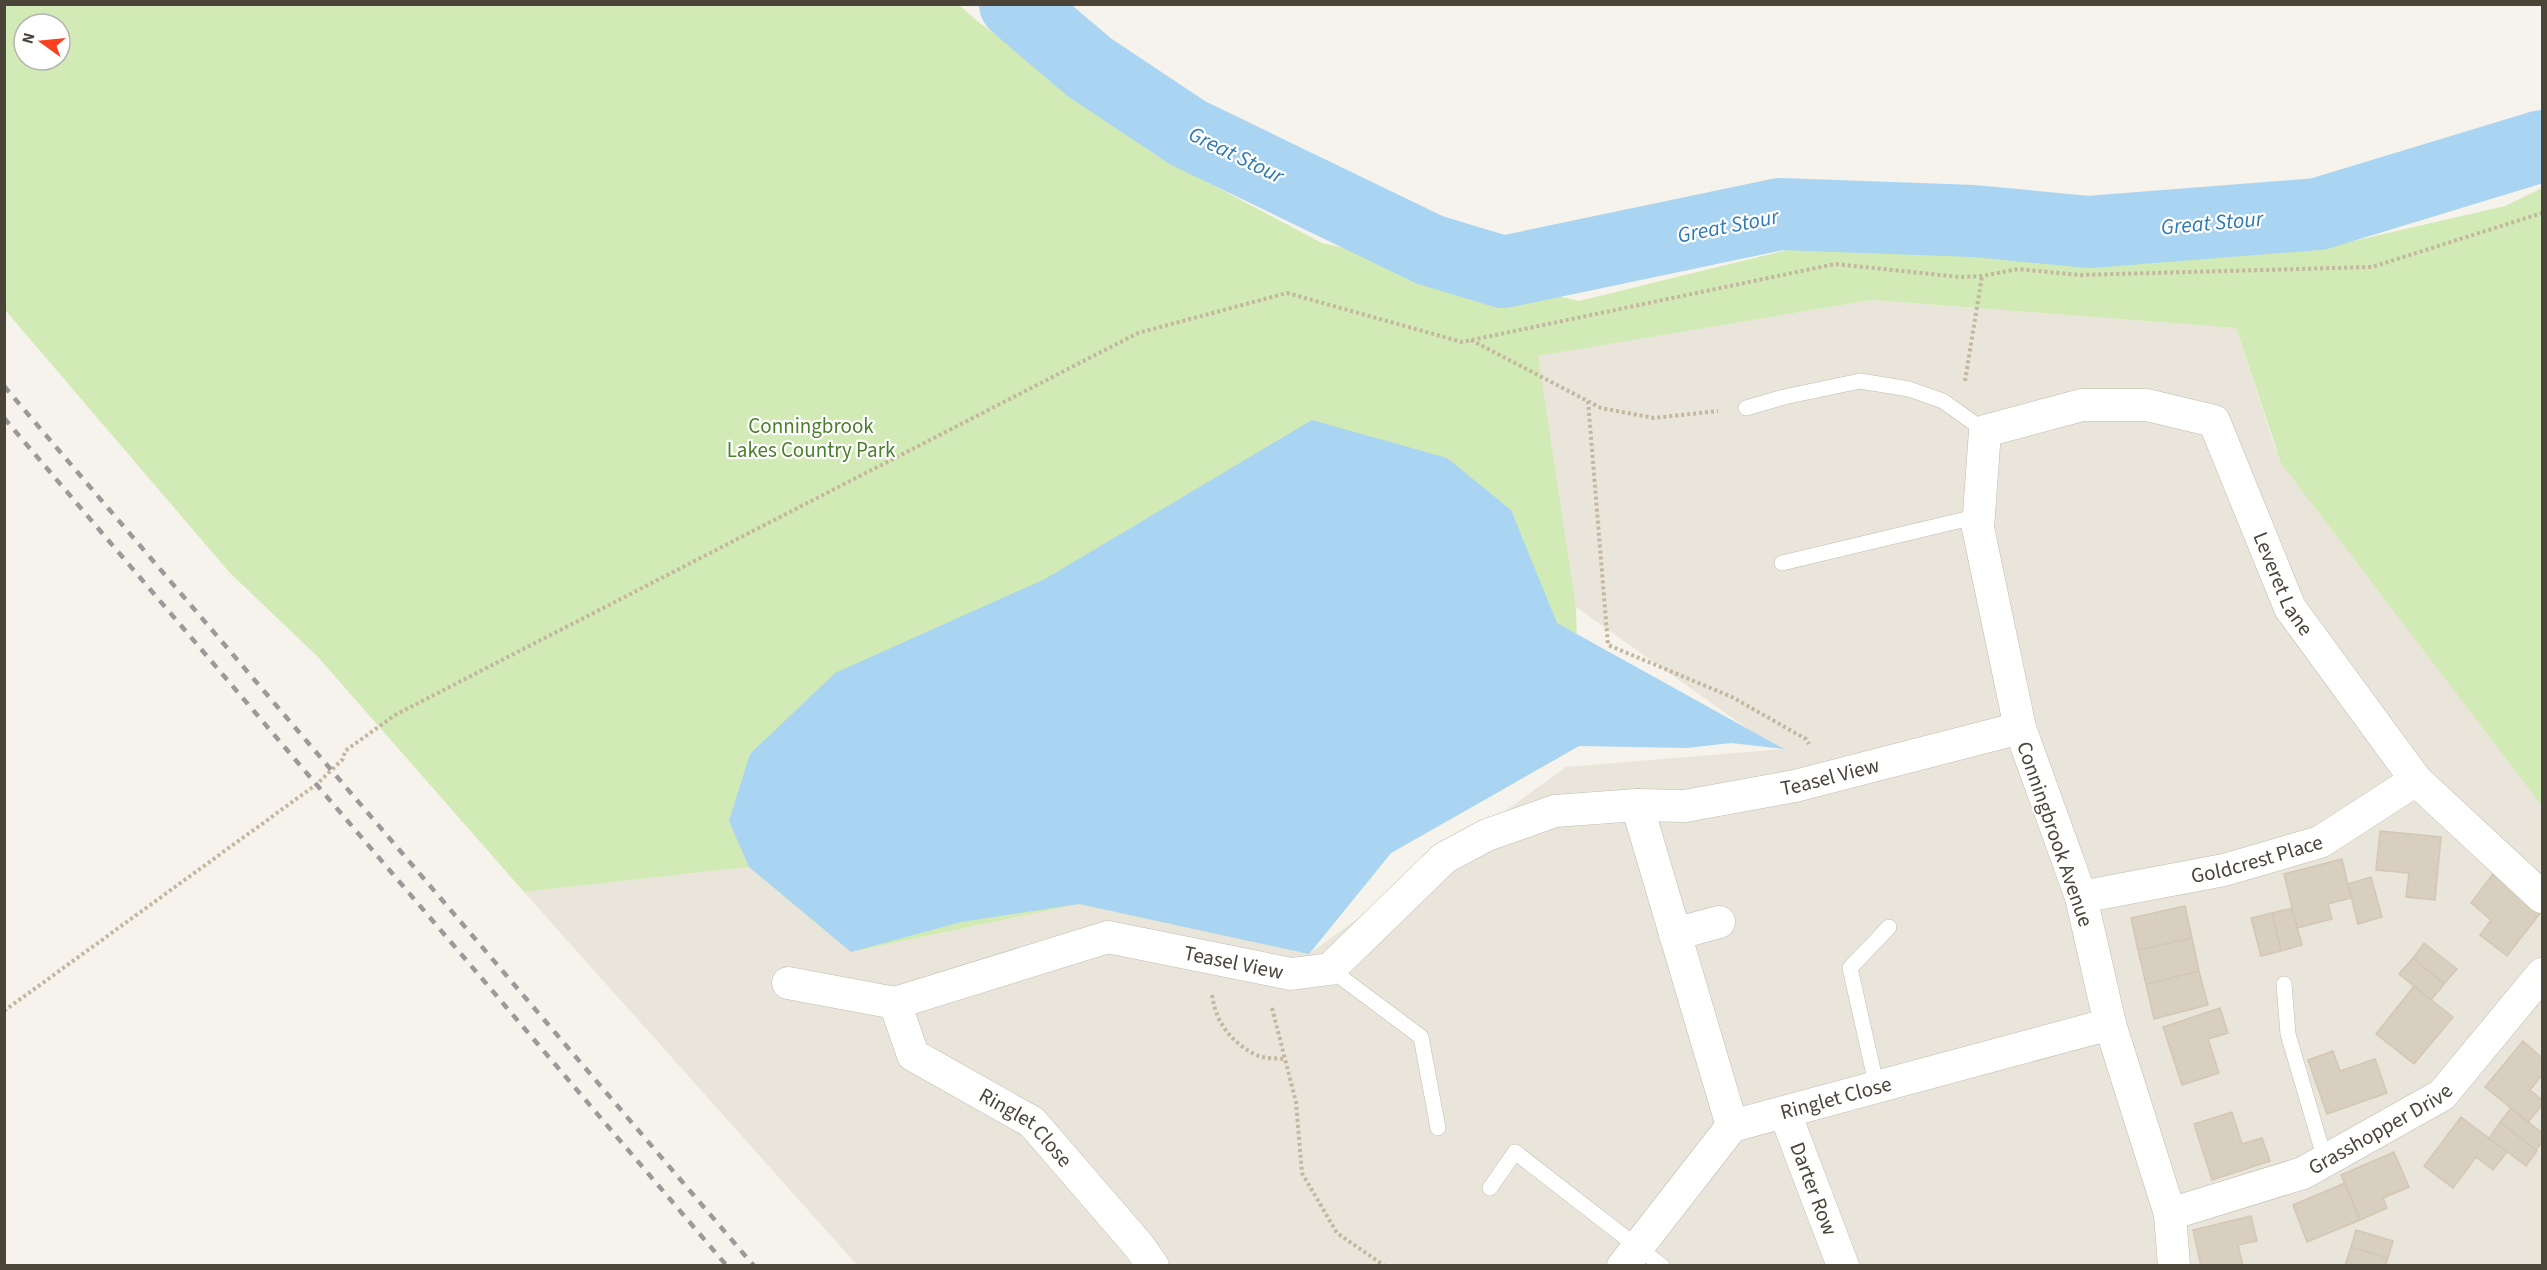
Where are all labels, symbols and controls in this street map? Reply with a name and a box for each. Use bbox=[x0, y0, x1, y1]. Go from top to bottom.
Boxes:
north arrow bbox=[12, 12, 72, 72]
text: N bbox=[16, 30, 40, 46]
water label: Great Stour bbox=[1183, 118, 1290, 192]
water label: Great Stour bbox=[1675, 200, 1783, 251]
water label: Great Stour bbox=[2160, 202, 2266, 243]
park label: Conningbrook Lakes Country Park bbox=[727, 411, 896, 465]
street label: Leveret Lane bbox=[2246, 527, 2320, 642]
street label: Conningbrook Avenue bbox=[2009, 737, 2101, 931]
street label: Teasel View bbox=[1778, 750, 1883, 803]
street label: Goldcrest Place bbox=[2188, 827, 2326, 891]
street label: Teasel View bbox=[1181, 938, 1286, 987]
street label: Ringlet Close bbox=[1777, 1069, 1895, 1127]
street label: Grasshopper Drive bbox=[2303, 1078, 2460, 1182]
street label: Ringlet Close bbox=[974, 1080, 1080, 1174]
street label: Darter Row bbox=[1782, 1138, 1845, 1240]

